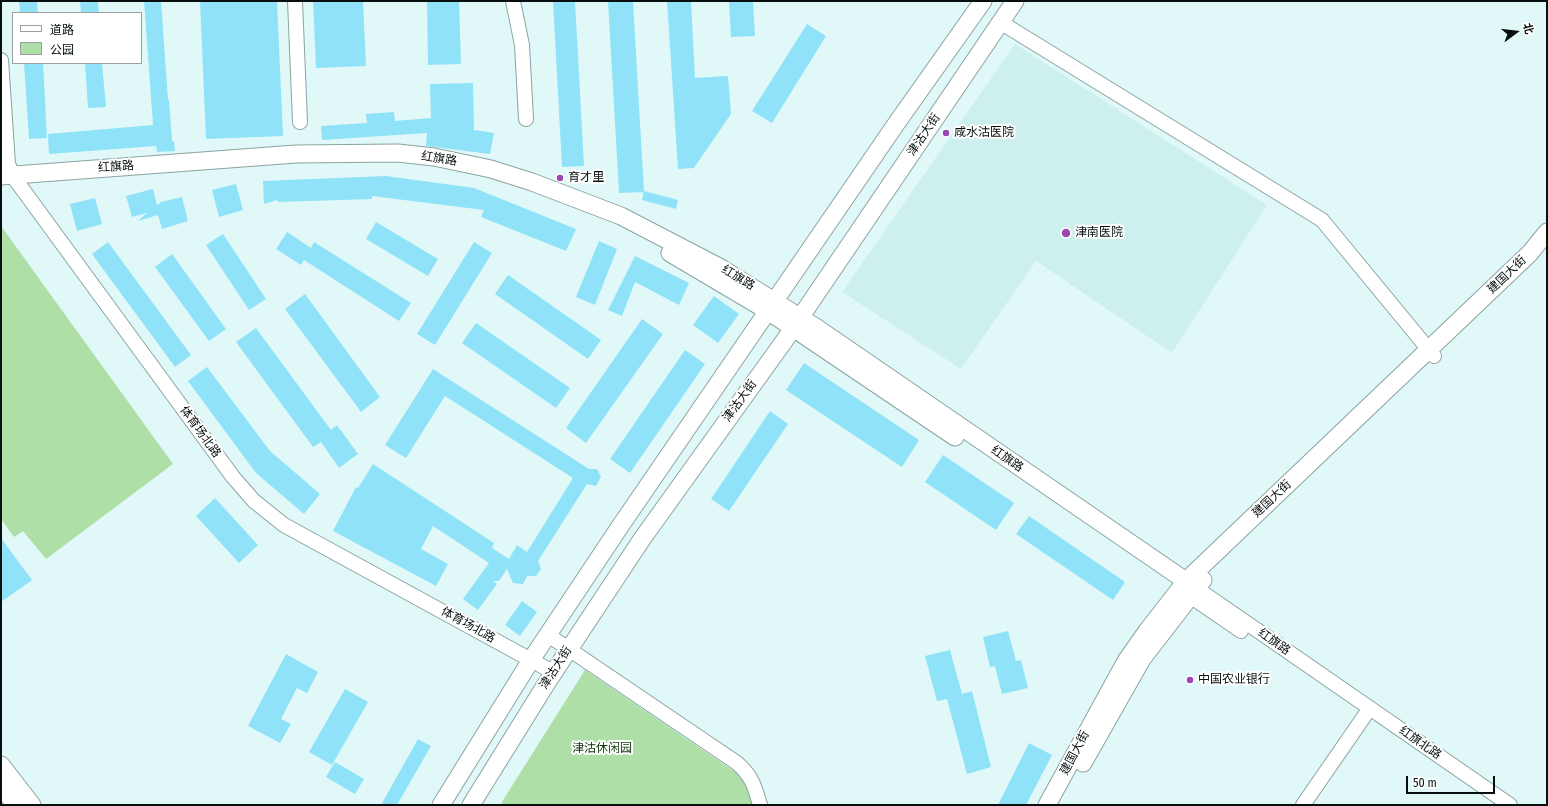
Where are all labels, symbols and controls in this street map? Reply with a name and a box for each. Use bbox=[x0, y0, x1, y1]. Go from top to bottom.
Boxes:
legend bbox=[12, 12, 142, 64]
north arrow bbox=[1496, 12, 1536, 52]
text: 北 bbox=[1520, 22, 1536, 36]
text: 道路 bbox=[50, 23, 74, 37]
text: 公园 bbox=[50, 43, 74, 57]
street label: 津沽大街 bbox=[905, 111, 943, 159]
place label: 咸水沽医院 bbox=[954, 126, 1014, 140]
marker: 咸水沽医院 bbox=[941, 128, 951, 138]
street label: 红旗路 bbox=[420, 149, 458, 169]
street label: 红旗路 bbox=[98, 159, 134, 175]
place label: 育才里 bbox=[568, 171, 604, 185]
marker: 育才里 bbox=[555, 173, 565, 183]
place label: 津南医院 bbox=[1075, 226, 1123, 240]
marker: 津南医院 bbox=[1060, 227, 1072, 239]
street label: 建国大街 bbox=[1485, 253, 1529, 297]
street label: 红旗路 bbox=[719, 263, 757, 293]
street label: 津沽大街 bbox=[720, 377, 760, 425]
street label: 体育场北路 bbox=[177, 403, 223, 461]
street label: 红旗路 bbox=[988, 443, 1026, 475]
street label: 建国大街 bbox=[1250, 477, 1294, 521]
street label: 体育场北路 bbox=[438, 604, 498, 646]
street label: 红旗路 bbox=[1255, 626, 1293, 658]
street label: 津沽大街 bbox=[537, 644, 575, 692]
place label: 中国农业银行 bbox=[1198, 673, 1270, 687]
marker: 中国农业银行 bbox=[1185, 675, 1195, 685]
street label: 红旗北路 bbox=[1396, 723, 1444, 763]
street label: 建国大街 bbox=[1057, 728, 1093, 778]
park label: 津沽休闲园 bbox=[572, 742, 632, 756]
scale bar bbox=[1408, 768, 1497, 794]
text: 50 m bbox=[1413, 776, 1437, 790]

